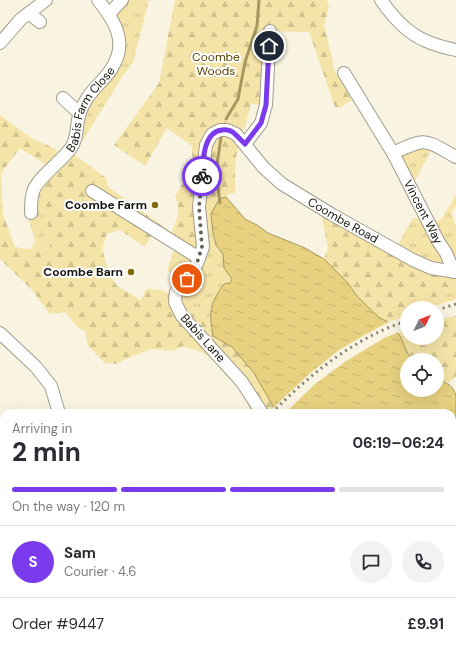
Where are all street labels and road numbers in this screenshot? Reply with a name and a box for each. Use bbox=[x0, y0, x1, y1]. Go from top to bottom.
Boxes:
street label: Babis Farm Close bbox=[62, 63, 119, 156]
street label: Vincent Way bbox=[400, 177, 446, 247]
street label: Coombe Road bbox=[305, 194, 381, 247]
street label: Babis Lane bbox=[177, 310, 229, 366]

